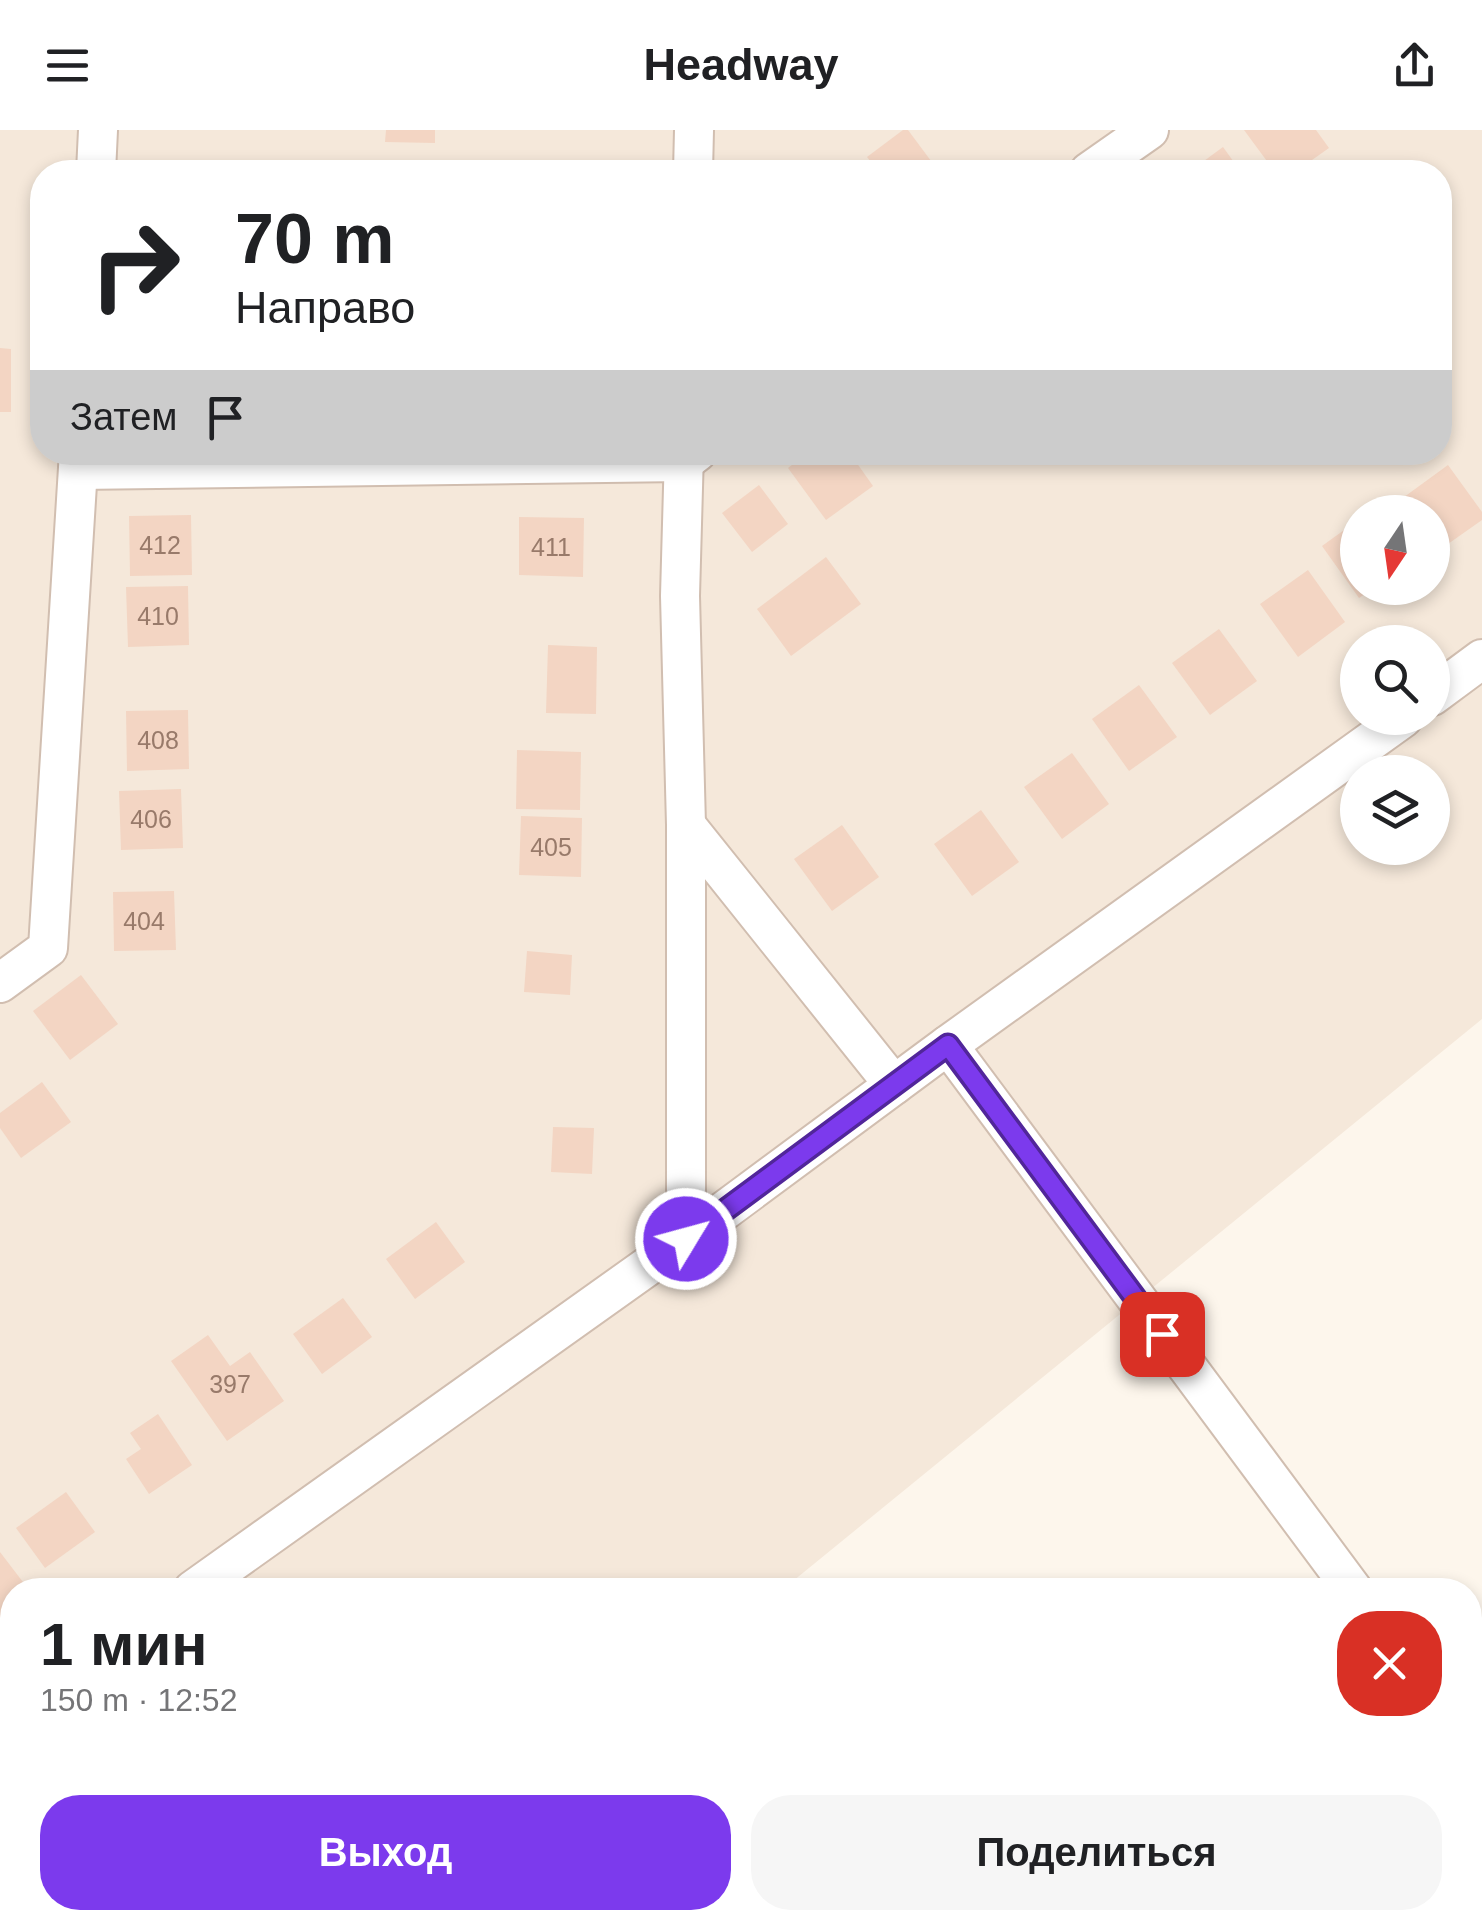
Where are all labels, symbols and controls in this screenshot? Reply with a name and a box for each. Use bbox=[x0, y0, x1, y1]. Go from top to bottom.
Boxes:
icon: menu bbox=[40, 38, 95, 93]
icon: share bbox=[1387, 38, 1442, 93]
text: Headway bbox=[643, 39, 839, 90]
icon: right bbox=[70, 200, 200, 330]
text: 70 m bbox=[235, 200, 395, 278]
text: Направо bbox=[235, 282, 415, 333]
icon: arrive bbox=[198, 390, 253, 445]
text: Затем bbox=[70, 396, 178, 438]
north arrow bbox=[1340, 495, 1450, 605]
map controls bbox=[1340, 495, 1450, 865]
house number: 412 bbox=[139, 531, 181, 559]
house number: 411 bbox=[531, 533, 571, 561]
house number: 410 bbox=[137, 602, 179, 630]
button: search bbox=[1340, 625, 1450, 735]
house number: 408 bbox=[137, 726, 179, 754]
button: layers bbox=[1340, 755, 1450, 865]
house number: 406 bbox=[130, 805, 172, 833]
house number: 405 bbox=[530, 833, 572, 861]
house number: 404 bbox=[123, 907, 165, 935]
position arrow bbox=[634, 1187, 738, 1291]
pin bbox=[1120, 1292, 1205, 1377]
icon: arrive bbox=[1135, 1307, 1190, 1362]
house number: 397 bbox=[209, 1370, 251, 1398]
text: 1 мин bbox=[40, 1611, 208, 1678]
button: close bbox=[1337, 1611, 1442, 1716]
text: 150 m · 12:52 bbox=[40, 1682, 237, 1718]
button: Выход bbox=[40, 1795, 731, 1910]
button: Поделиться bbox=[751, 1795, 1442, 1910]

